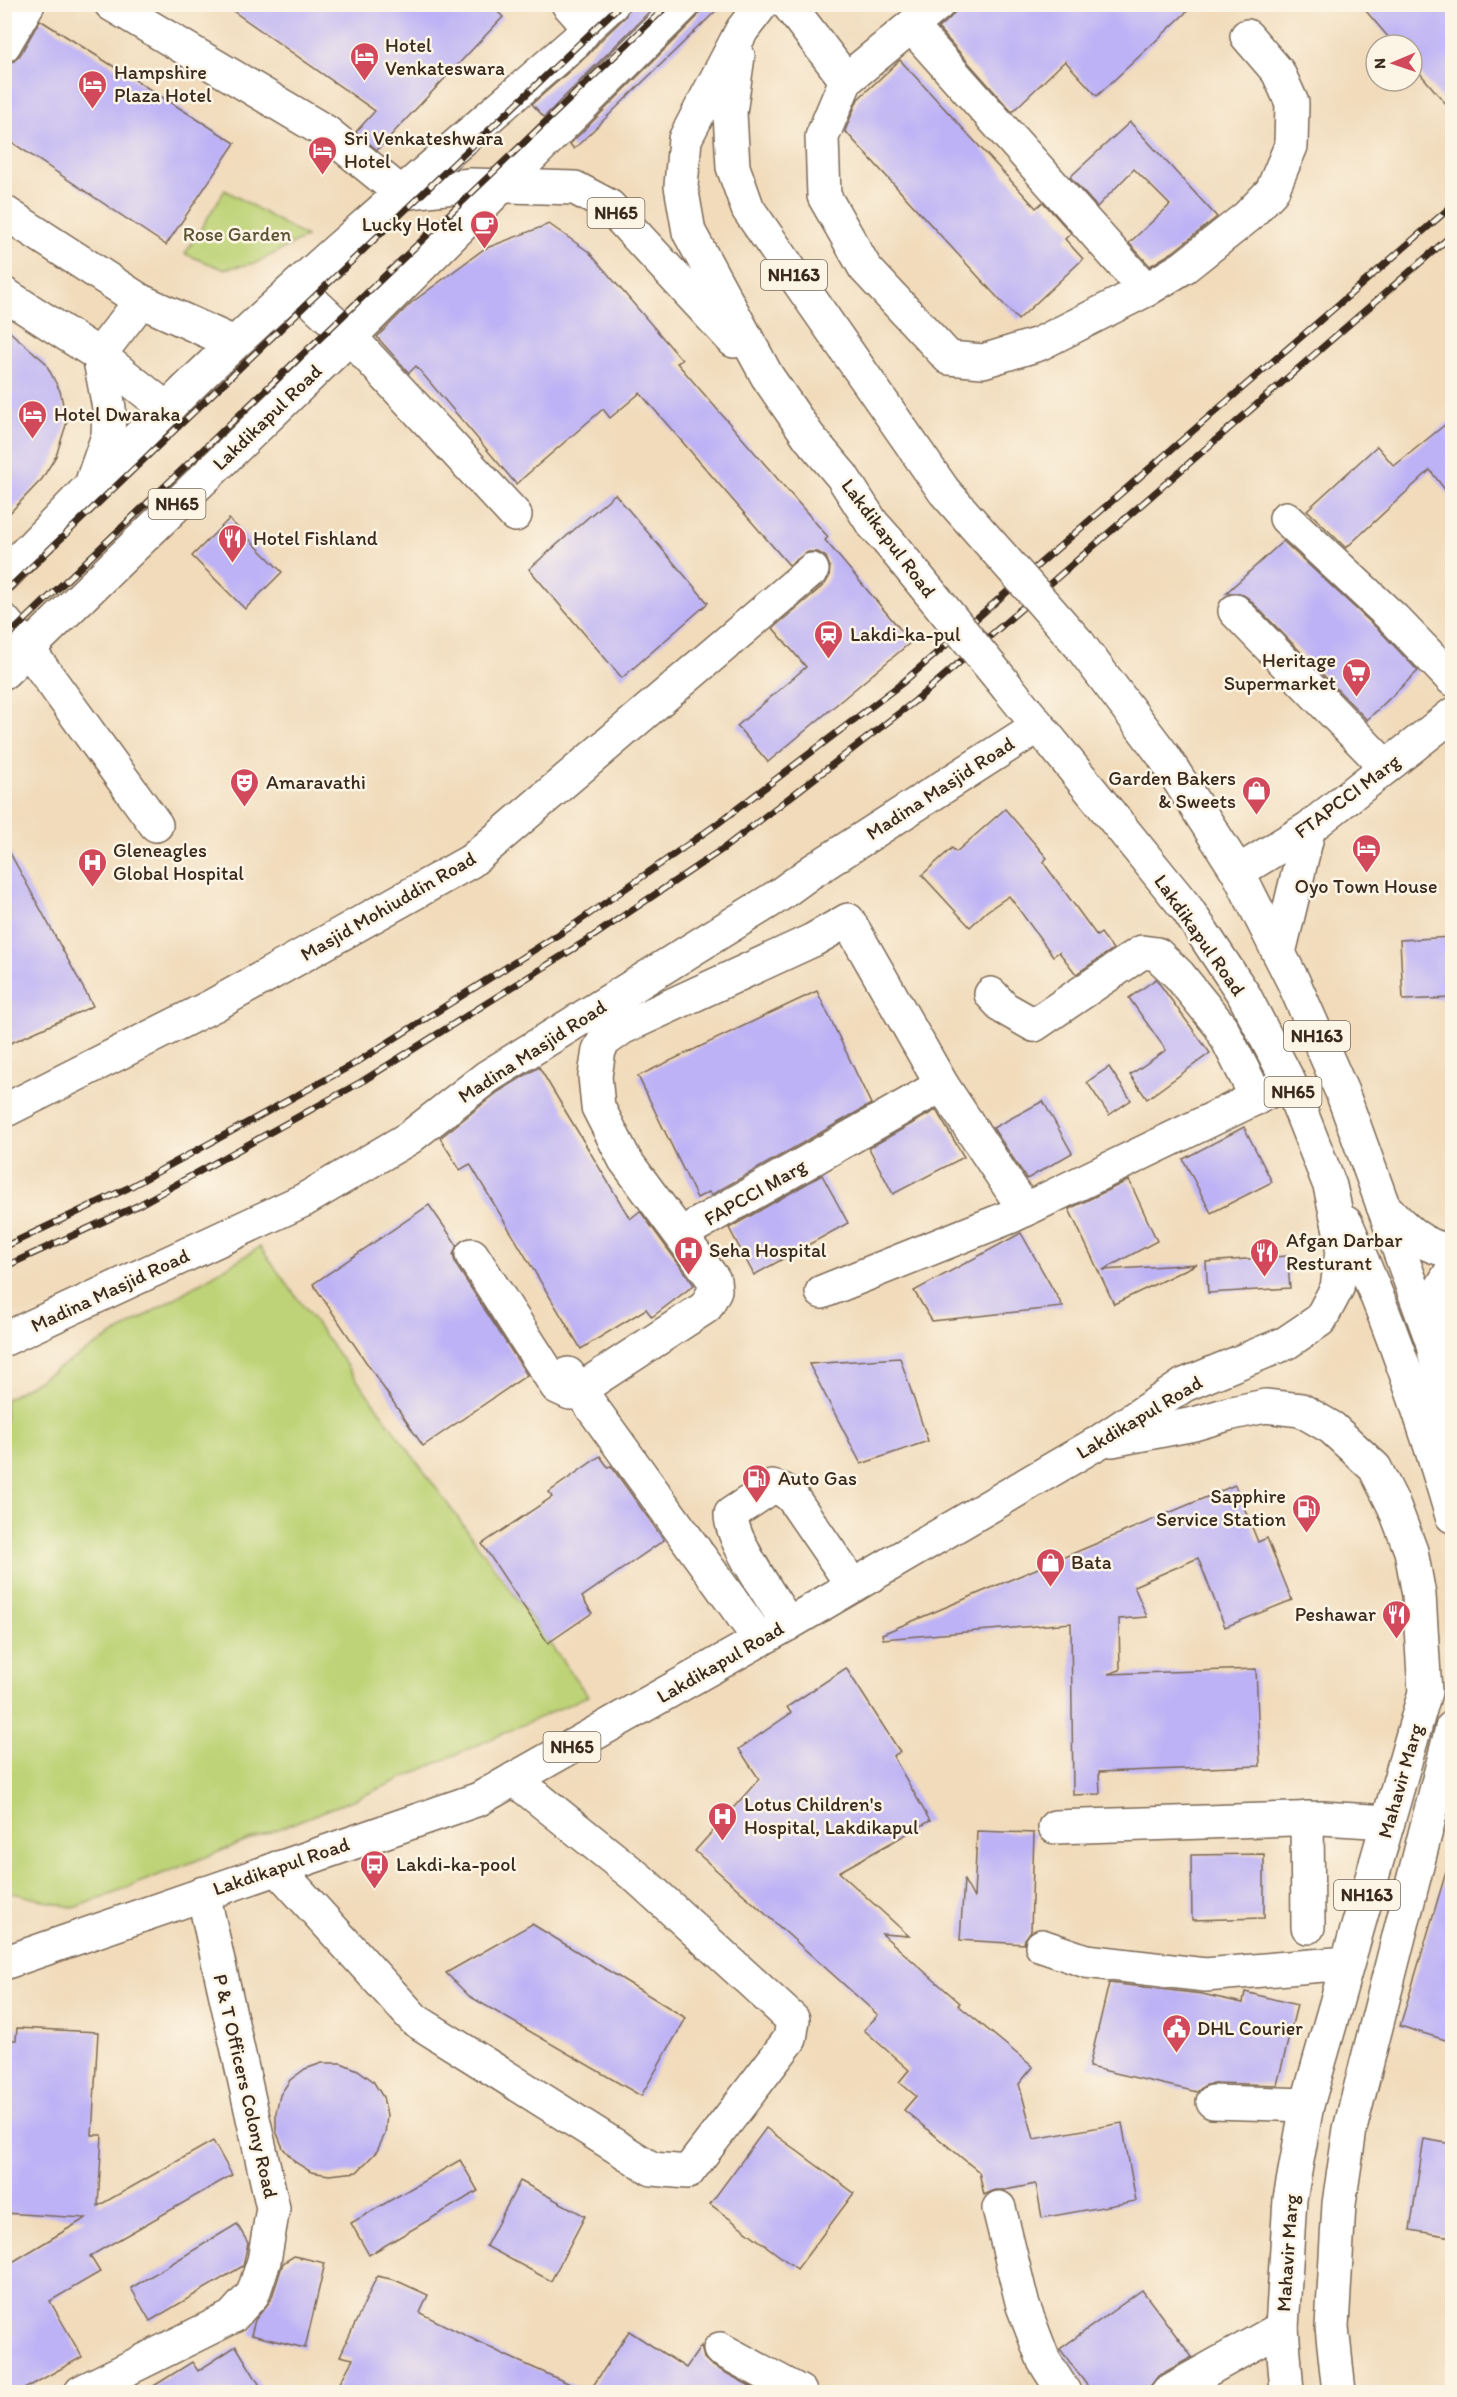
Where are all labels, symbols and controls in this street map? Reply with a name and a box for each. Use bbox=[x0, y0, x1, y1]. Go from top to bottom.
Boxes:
place label: Hotel Venkateswara bbox=[385, 33, 505, 80]
north arrow bbox=[1364, 33, 1424, 93]
hotel icon: Hotel Venkateswara bbox=[348, 40, 380, 82]
text: N bbox=[1370, 58, 1389, 69]
place label: Hampshire Plaza Hotel bbox=[114, 60, 212, 107]
hotel icon: Hampshire Plaza Hotel bbox=[77, 68, 109, 110]
place label: Sri Venkateshwara Hotel bbox=[344, 126, 504, 173]
hotel icon: Sri Venkateshwara Hotel bbox=[307, 134, 339, 176]
road number: NH65 bbox=[588, 198, 644, 228]
cafe icon: Lucky Hotel bbox=[468, 208, 500, 250]
place label: Lucky Hotel bbox=[362, 212, 463, 236]
park label: Rose Garden bbox=[183, 222, 291, 246]
road number: NH163 bbox=[761, 260, 827, 290]
street label: Lakdikapul Road bbox=[207, 359, 327, 475]
hotel icon: Hotel Dwaraka bbox=[17, 398, 49, 440]
place label: Hotel Dwaraka bbox=[54, 402, 180, 426]
street label: Lakdikapul Road bbox=[836, 474, 942, 602]
road number: NH65 bbox=[148, 489, 206, 519]
restaurant icon: Hotel Fishland bbox=[216, 522, 248, 564]
place label: Hotel Fishland bbox=[253, 526, 378, 550]
station icon: Lakdi-ka-pul bbox=[813, 618, 845, 660]
place label: Lakdi-ka-pul bbox=[850, 622, 961, 646]
place label: Heritage Supermarket bbox=[1224, 648, 1336, 695]
supermarket icon: Heritage Supermarket bbox=[1341, 656, 1373, 698]
street label: Madina Masjid Road bbox=[861, 731, 1019, 845]
street label: FTAPCCI Marg bbox=[1290, 748, 1405, 843]
theatre icon: Amaravathi bbox=[229, 766, 261, 808]
place label: Garden Bakers & Sweets bbox=[1108, 766, 1236, 813]
place label: Amaravathi bbox=[266, 770, 366, 794]
shop icon: Garden Bakers & Sweets bbox=[1241, 774, 1273, 816]
hotel icon: Oyo Town House bbox=[1350, 832, 1382, 874]
place label: Gleneagles Global Hospital bbox=[113, 838, 244, 885]
hospital icon: Gleneagles Global Hospital bbox=[76, 846, 108, 888]
street label: Masjid Mohiuddin Road bbox=[296, 846, 480, 966]
street label: Lakdikapul Road bbox=[1149, 870, 1251, 1000]
place label: Oyo Town House bbox=[1295, 874, 1437, 898]
street label: Madina Masjid Road bbox=[453, 994, 611, 1108]
road number: NH163 bbox=[1284, 1021, 1350, 1051]
road number: NH65 bbox=[1264, 1077, 1322, 1107]
street label: FAPCCI Marg bbox=[700, 1153, 811, 1231]
place label: Afgan Darbar Resturant bbox=[1286, 1228, 1403, 1275]
hospital icon: Seha Hospital bbox=[672, 1234, 704, 1276]
restaurant icon: Afgan Darbar Resturant bbox=[1249, 1236, 1281, 1278]
place label: Seha Hospital bbox=[709, 1238, 827, 1262]
street label: Madina Masjid Road bbox=[27, 1243, 193, 1337]
street label: Lakdikapul Road bbox=[1072, 1370, 1206, 1464]
fuel station icon: Auto Gas bbox=[741, 1462, 773, 1504]
place label: Auto Gas bbox=[778, 1466, 857, 1490]
place label: Sapphire Service Station bbox=[1156, 1484, 1286, 1531]
fuel station icon: Sapphire Service Station bbox=[1291, 1492, 1323, 1534]
shop icon: Bata bbox=[1034, 1546, 1066, 1588]
place label: Bata bbox=[1071, 1550, 1112, 1574]
restaurant icon: Peshawar bbox=[1381, 1598, 1413, 1640]
place label: Peshawar bbox=[1295, 1602, 1376, 1626]
street label: Lakdikapul Road bbox=[652, 1616, 788, 1708]
street label: Mahavir Marg bbox=[1372, 1720, 1428, 1841]
road number: NH65 bbox=[544, 1732, 600, 1762]
place label: Lotus Children's Hospital, Lakdikapul bbox=[744, 1792, 919, 1839]
hospital icon: Lotus Children's Hospital, Lakdikapul bbox=[707, 1800, 739, 1842]
street label: Lakdikapul Road bbox=[210, 1831, 352, 1901]
bus stop icon: Lakdi-ka-pool bbox=[359, 1848, 391, 1890]
place label: Lakdi-ka-pool bbox=[396, 1852, 516, 1876]
road number: NH163 bbox=[1334, 1880, 1400, 1910]
street label: P & T Officers Colony Road bbox=[208, 1971, 284, 2201]
public building icon: DHL Courier bbox=[1160, 2012, 1192, 2054]
place label: DHL Courier bbox=[1197, 2016, 1303, 2040]
street label: Mahavir Marg bbox=[1271, 2193, 1303, 2313]

